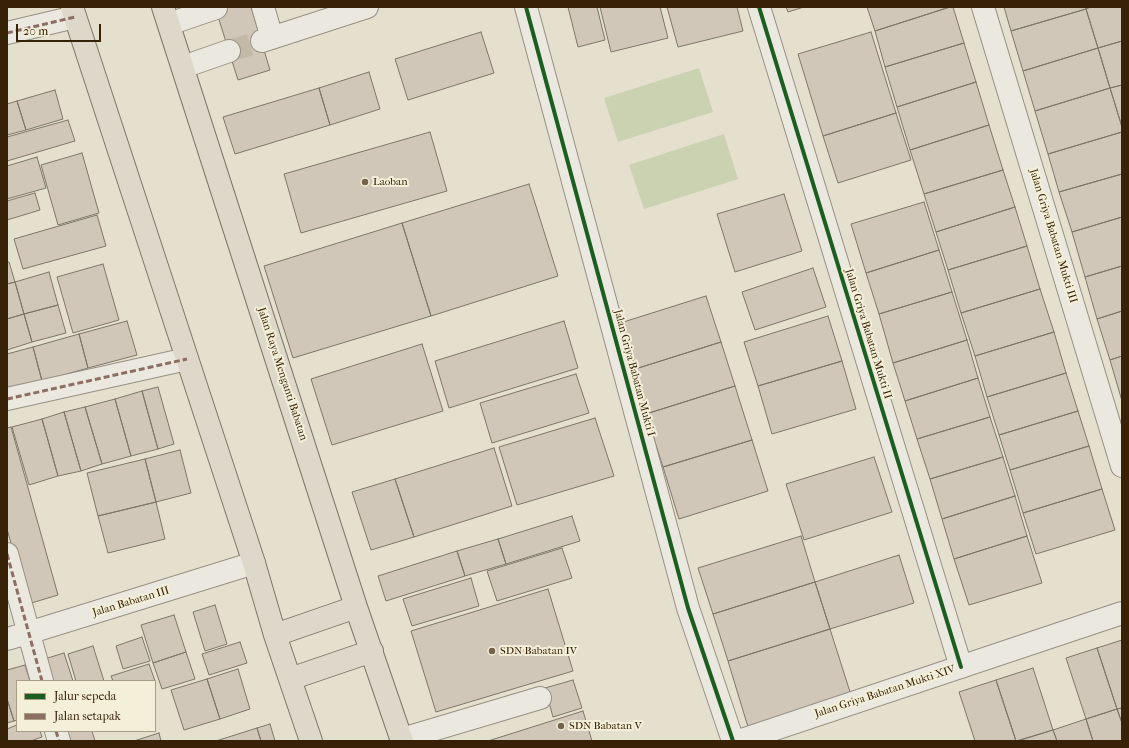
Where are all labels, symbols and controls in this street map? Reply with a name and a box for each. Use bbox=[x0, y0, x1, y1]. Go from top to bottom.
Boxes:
scale bar bbox=[18, 16, 103, 42]
text: 20 m bbox=[23, 24, 48, 38]
street label: Jalan Griya Babatan Mukti III bbox=[1026, 167, 1080, 305]
place label: Laoban bbox=[373, 175, 408, 189]
marker: Laoban bbox=[360, 177, 370, 187]
street label: Jalan Griya Babatan Mukti II bbox=[842, 267, 894, 401]
street label: Jalan Raya Menganti Babatan bbox=[254, 306, 310, 442]
street label: Jalan Griya Babatan Mukti I bbox=[611, 308, 657, 438]
street label: Jalan Babatan III bbox=[91, 584, 171, 620]
place label: SDN Babatan IV bbox=[500, 644, 577, 658]
marker: SDN Babatan IV bbox=[487, 646, 497, 656]
street label: Jalan Griya Babatan Mukti XIV bbox=[813, 663, 957, 721]
legend bbox=[16, 680, 156, 732]
text: Jalur sepeda bbox=[54, 689, 116, 703]
text: Jalan setapak bbox=[54, 709, 121, 723]
place label: SDN Babatan V bbox=[569, 719, 642, 733]
marker: SDN Babatan V bbox=[556, 721, 566, 731]

